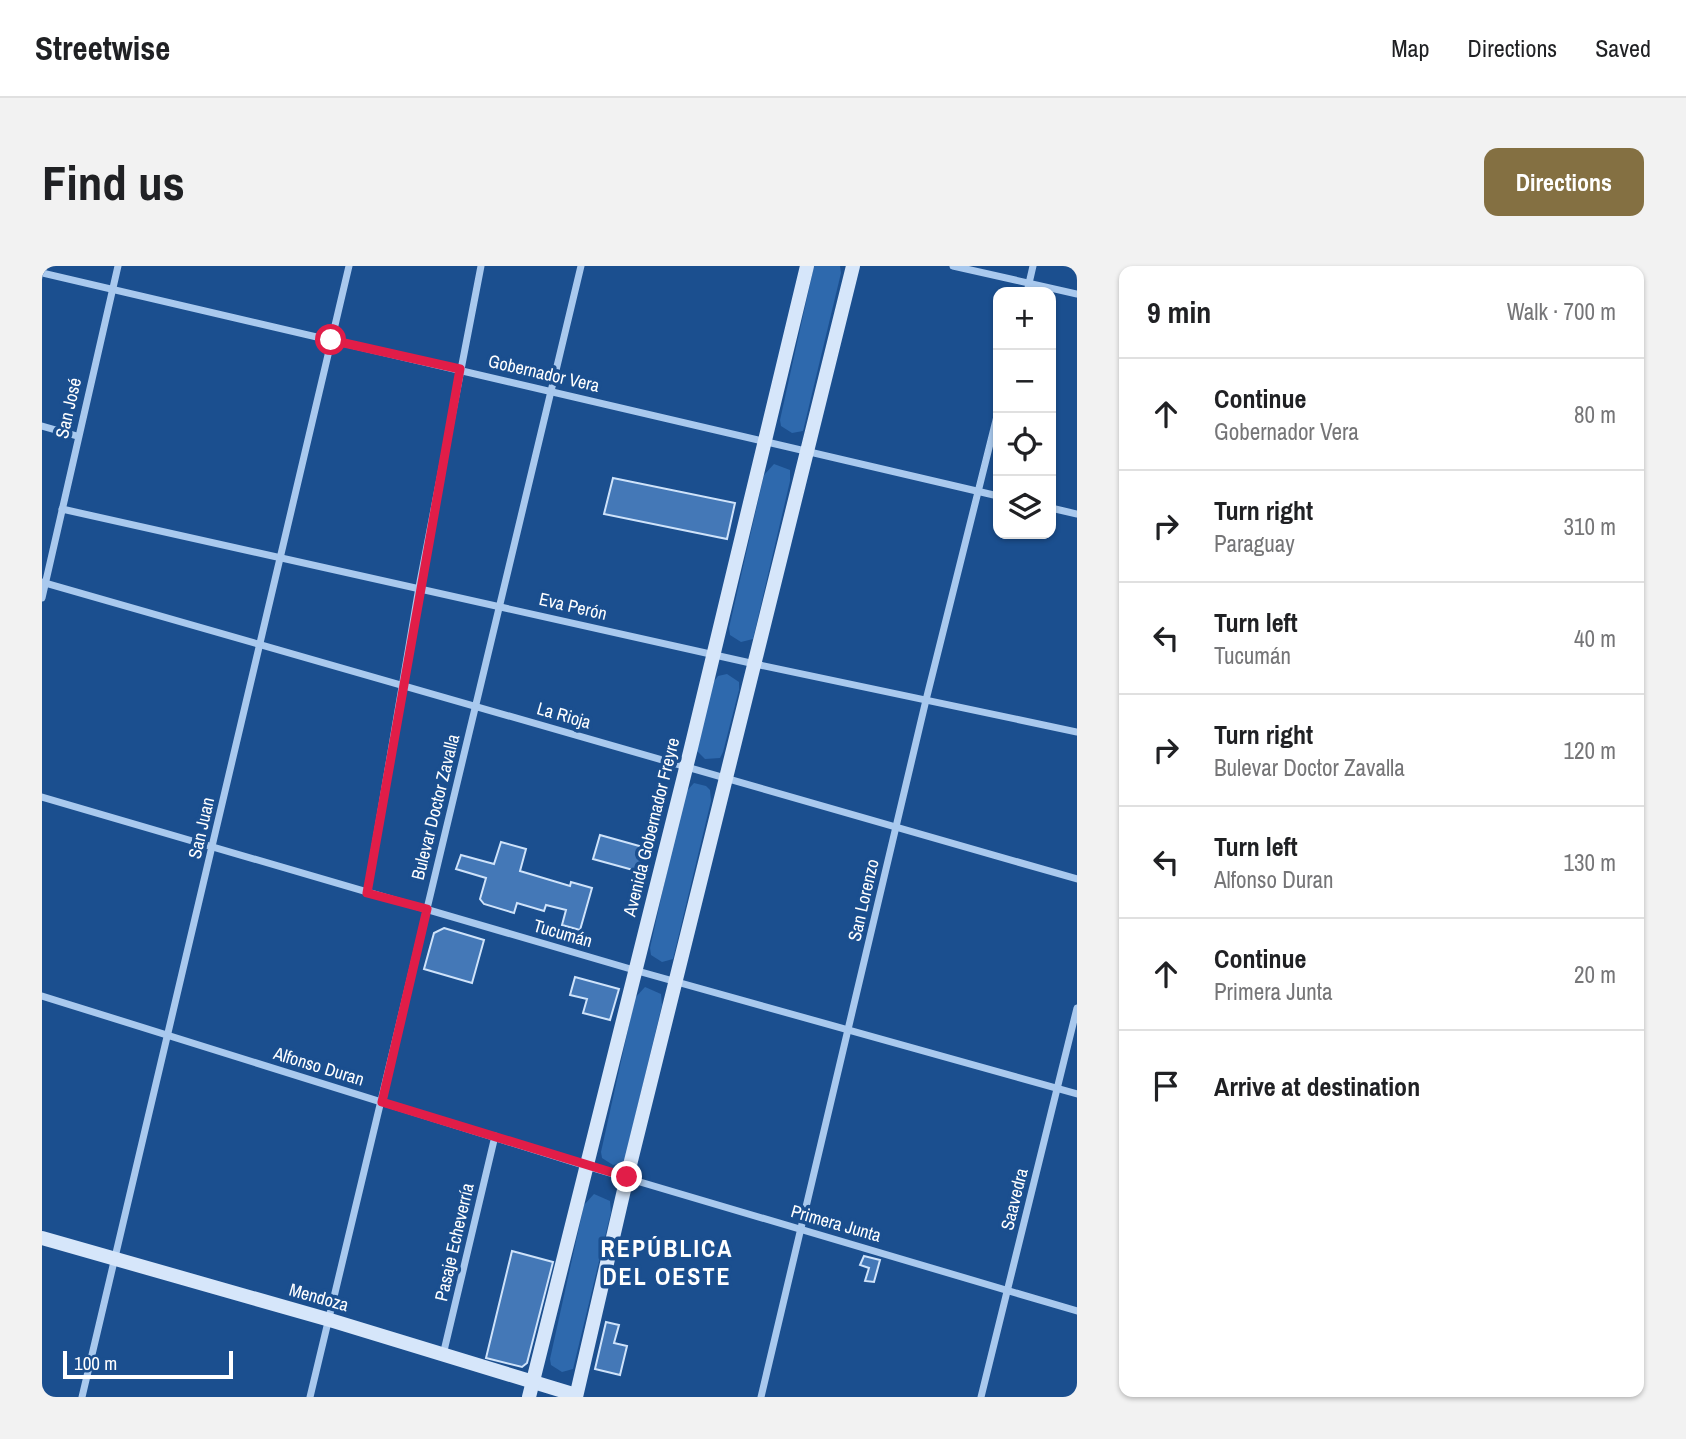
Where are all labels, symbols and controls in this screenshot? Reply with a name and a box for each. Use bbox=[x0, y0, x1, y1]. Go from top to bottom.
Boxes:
text: Streetwise bbox=[35, 26, 170, 70]
text: Map bbox=[1391, 32, 1429, 64]
text: Directions bbox=[1467, 32, 1557, 64]
text: Saved bbox=[1595, 32, 1651, 64]
button: Directions bbox=[1484, 148, 1644, 216]
text: Find us bbox=[42, 149, 185, 215]
map controls bbox=[993, 287, 1056, 539]
button: + bbox=[993, 287, 1056, 350]
text: 9 min bbox=[1147, 292, 1211, 332]
text: Walk · 700 m bbox=[1507, 296, 1616, 327]
route start bbox=[315, 324, 346, 355]
street label: Gobernador Vera bbox=[486, 348, 602, 398]
button: − bbox=[993, 350, 1056, 413]
street label: San José bbox=[49, 375, 87, 441]
text: Continue bbox=[1214, 381, 1306, 416]
icon: ahead bbox=[1147, 395, 1185, 433]
text: 80 m bbox=[1574, 399, 1616, 430]
button: locate bbox=[993, 413, 1056, 476]
text: Gobernador Vera bbox=[1214, 416, 1359, 447]
button: layers bbox=[993, 476, 1056, 539]
text: Turn right bbox=[1214, 493, 1313, 528]
icon: right bbox=[1147, 507, 1185, 545]
text: 310 m bbox=[1564, 511, 1616, 542]
text: Paraguay bbox=[1214, 528, 1295, 559]
street label: Eva Perón bbox=[537, 586, 609, 626]
text: Turn left bbox=[1214, 605, 1298, 640]
icon: left bbox=[1147, 619, 1185, 657]
text: 40 m bbox=[1574, 623, 1616, 654]
text: Tucumán bbox=[1214, 640, 1291, 671]
street label: La Rioja bbox=[534, 695, 594, 735]
text: Turn right bbox=[1214, 717, 1313, 752]
icon: right bbox=[1147, 731, 1185, 769]
street label: Bulevar Doctor Zavalla bbox=[405, 732, 465, 882]
street label: Avenida Gobernador Freyre bbox=[616, 735, 685, 920]
text: 120 m bbox=[1564, 735, 1616, 766]
text: Bulevar Doctor Zavalla bbox=[1214, 752, 1405, 783]
street label: San Juan bbox=[182, 795, 220, 861]
text: Turn left bbox=[1214, 829, 1298, 864]
icon: left bbox=[1147, 843, 1185, 881]
text: 130 m bbox=[1564, 847, 1616, 878]
street label: San Lorenzo bbox=[841, 856, 885, 944]
text: Alfonso Duran bbox=[1214, 864, 1334, 895]
street label: Tucumán bbox=[531, 913, 595, 953]
text: Continue bbox=[1214, 941, 1306, 976]
icon: ahead bbox=[1147, 955, 1185, 993]
text: 20 m bbox=[1574, 959, 1616, 990]
text: Primera Junta bbox=[1214, 976, 1332, 1007]
street label: Alfonso Duran bbox=[270, 1040, 367, 1092]
icon: arrive bbox=[1147, 1067, 1185, 1105]
text: Arrive at destination bbox=[1214, 1069, 1420, 1104]
route end bbox=[611, 1161, 642, 1192]
street label: Saavedra bbox=[994, 1165, 1034, 1233]
street label: Pasaje Echeverría bbox=[428, 1180, 480, 1304]
street label: Primera Junta bbox=[788, 1198, 884, 1248]
district label: REPÚBLICA DEL OESTE bbox=[601, 1232, 733, 1292]
street label: Mendoza bbox=[286, 1277, 352, 1317]
scale bar bbox=[63, 1348, 233, 1380]
text: 100 m bbox=[74, 1350, 117, 1376]

